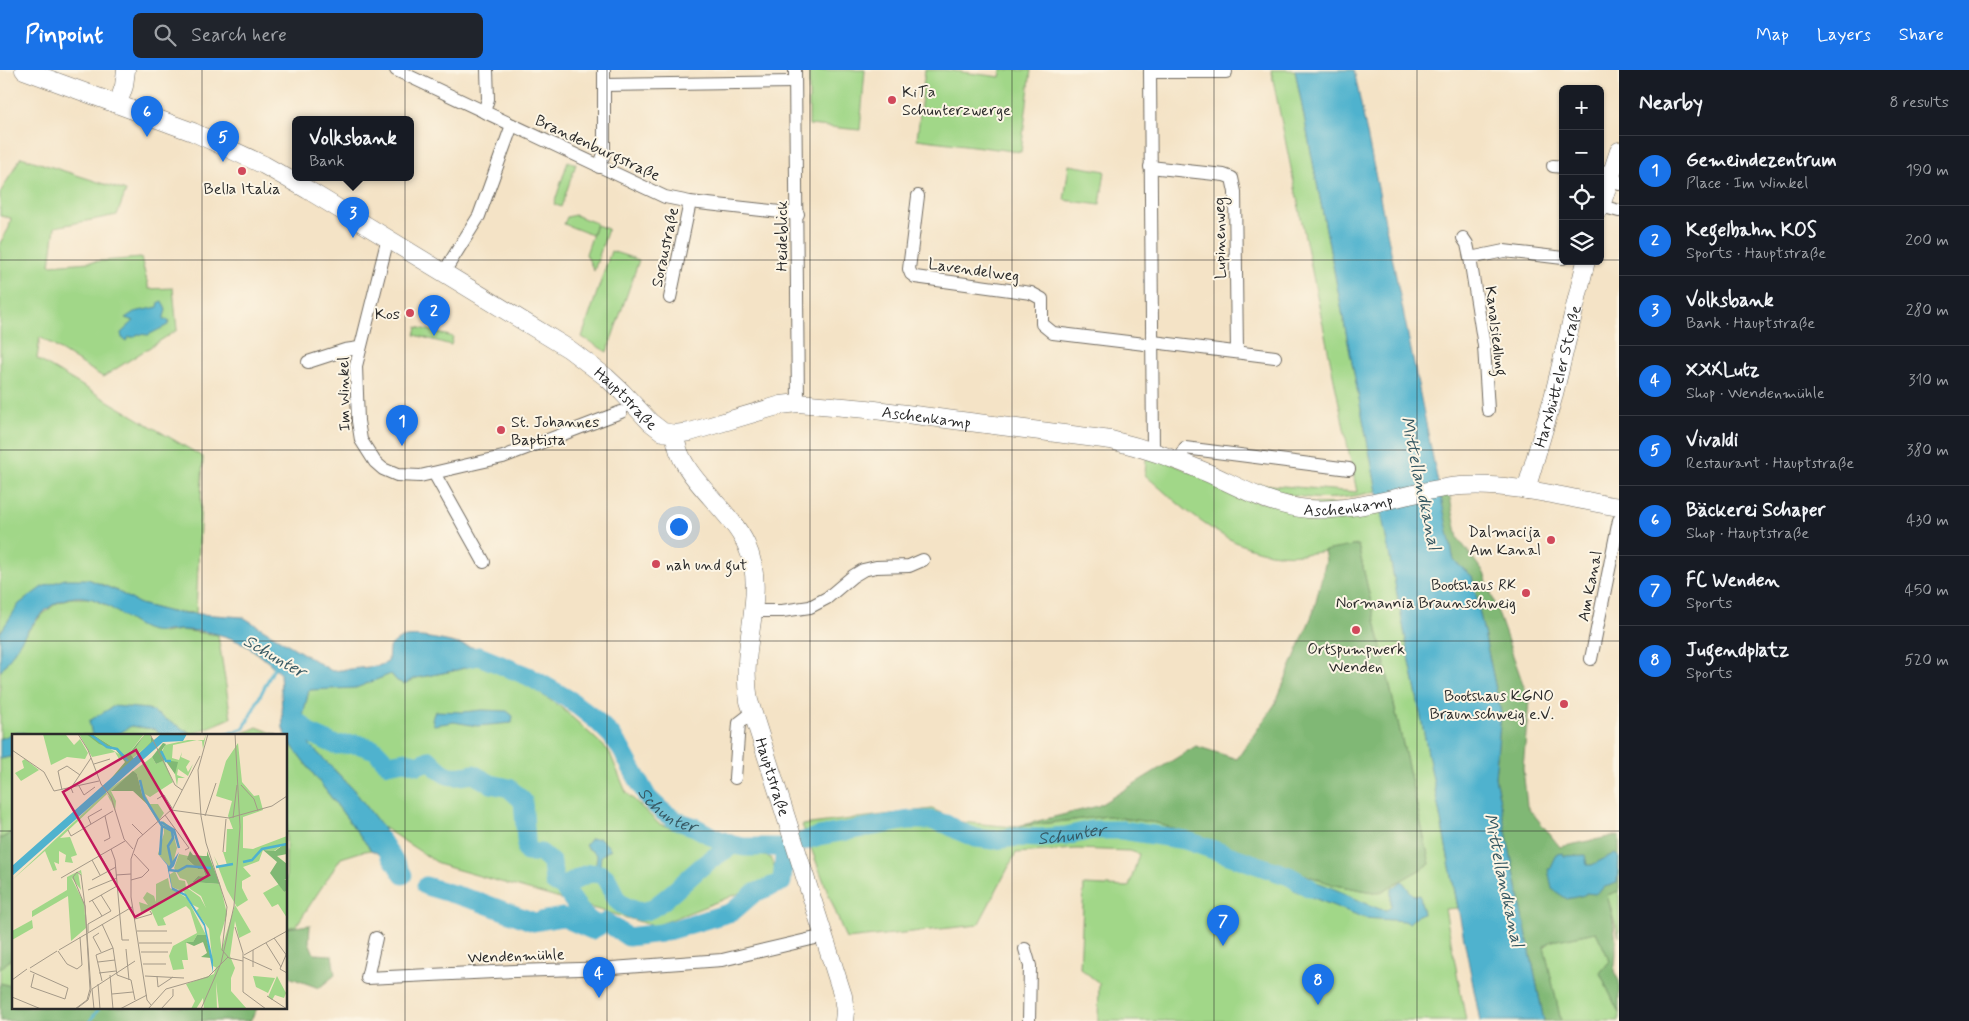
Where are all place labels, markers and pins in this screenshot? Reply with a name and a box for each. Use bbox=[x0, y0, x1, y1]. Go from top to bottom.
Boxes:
place label: KiTa Schunterzwerge bbox=[902, 82, 1011, 121]
marker: KiTa Schunterzwerge bbox=[886, 94, 898, 106]
pin: 6 bbox=[131, 96, 163, 137]
pin: 5 bbox=[207, 121, 239, 162]
marker: Bella Italia bbox=[236, 165, 248, 177]
place label: Bella Italia bbox=[204, 179, 280, 200]
pin: 3 bbox=[337, 197, 369, 238]
pin: 2 bbox=[418, 295, 450, 336]
place label: Kos bbox=[375, 304, 400, 325]
marker: Kos bbox=[404, 307, 416, 319]
pin: 1 bbox=[386, 405, 418, 446]
place label: St. Johannes Baptista bbox=[511, 412, 599, 451]
marker: St. Johannes Baptista bbox=[495, 424, 507, 436]
place label: Dalmacija Am Kanal bbox=[1468, 522, 1541, 561]
marker: Dalmacija Am Kanal bbox=[1545, 534, 1557, 546]
place label: nah und gut bbox=[666, 555, 748, 577]
marker: nah und gut bbox=[650, 558, 662, 570]
place label: Bootshaus RK Normannia Braunschweig bbox=[1336, 575, 1516, 614]
marker: Bootshaus RK Normannia Braunschweig bbox=[1520, 587, 1532, 599]
marker: Ortspumpwerk Wenden bbox=[1350, 624, 1362, 636]
place label: Ortspumpwerk Wenden bbox=[1307, 639, 1405, 678]
place label: Bootshaus KGNO Braunschweig e.V. bbox=[1430, 686, 1554, 725]
marker: Bootshaus KGNO Braunschweig e.V. bbox=[1558, 698, 1570, 710]
pin: 7 bbox=[1207, 905, 1239, 946]
pin: 4 bbox=[583, 957, 615, 998]
pin: 8 bbox=[1302, 964, 1334, 1005]

